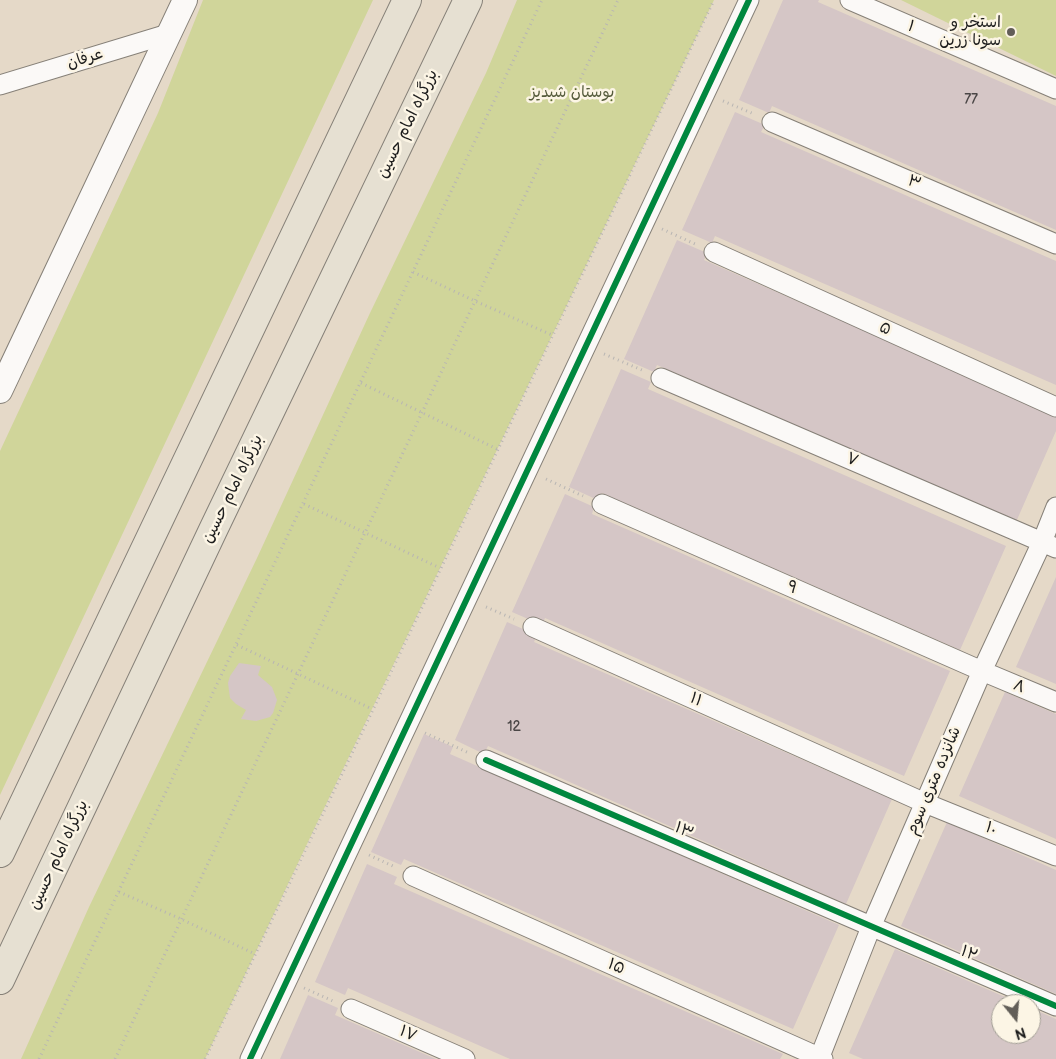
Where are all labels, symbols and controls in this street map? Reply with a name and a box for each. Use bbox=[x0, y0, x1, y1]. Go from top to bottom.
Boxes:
place label: استخر و سونا زرین bbox=[939, 13, 1001, 51]
street label: ۱ bbox=[905, 17, 917, 37]
marker: استخر و سونا زرین bbox=[1005, 26, 1017, 38]
street label: عرفان bbox=[65, 44, 105, 74]
street label: بزرگراه امام حسین bbox=[373, 67, 443, 181]
park label: بوستان شبدیز bbox=[530, 83, 614, 103]
house number: 77 bbox=[964, 92, 978, 108]
street label: ۳ bbox=[904, 172, 924, 194]
street label: ۵ bbox=[876, 318, 894, 340]
street label: بزرگراه امام حسین bbox=[198, 432, 268, 546]
street label: ۷ bbox=[843, 449, 861, 471]
street label: ۹ bbox=[783, 577, 801, 599]
street label: ۸ bbox=[1010, 676, 1028, 698]
street label: ۱۱ bbox=[687, 689, 705, 711]
house number: 12 bbox=[507, 719, 521, 735]
street label: شانزده متری سوم bbox=[903, 724, 965, 838]
street label: بزرگراه امام حسین bbox=[25, 797, 93, 913]
street label: ۱۳ bbox=[671, 818, 697, 844]
street label: ۱۰ bbox=[982, 818, 1000, 840]
street label: ۱۲ bbox=[958, 942, 980, 966]
street label: ۱۵ bbox=[604, 955, 628, 979]
north arrow bbox=[991, 994, 1041, 1044]
street label: ۱۷ bbox=[396, 1022, 420, 1046]
text: N bbox=[1013, 1023, 1028, 1043]

